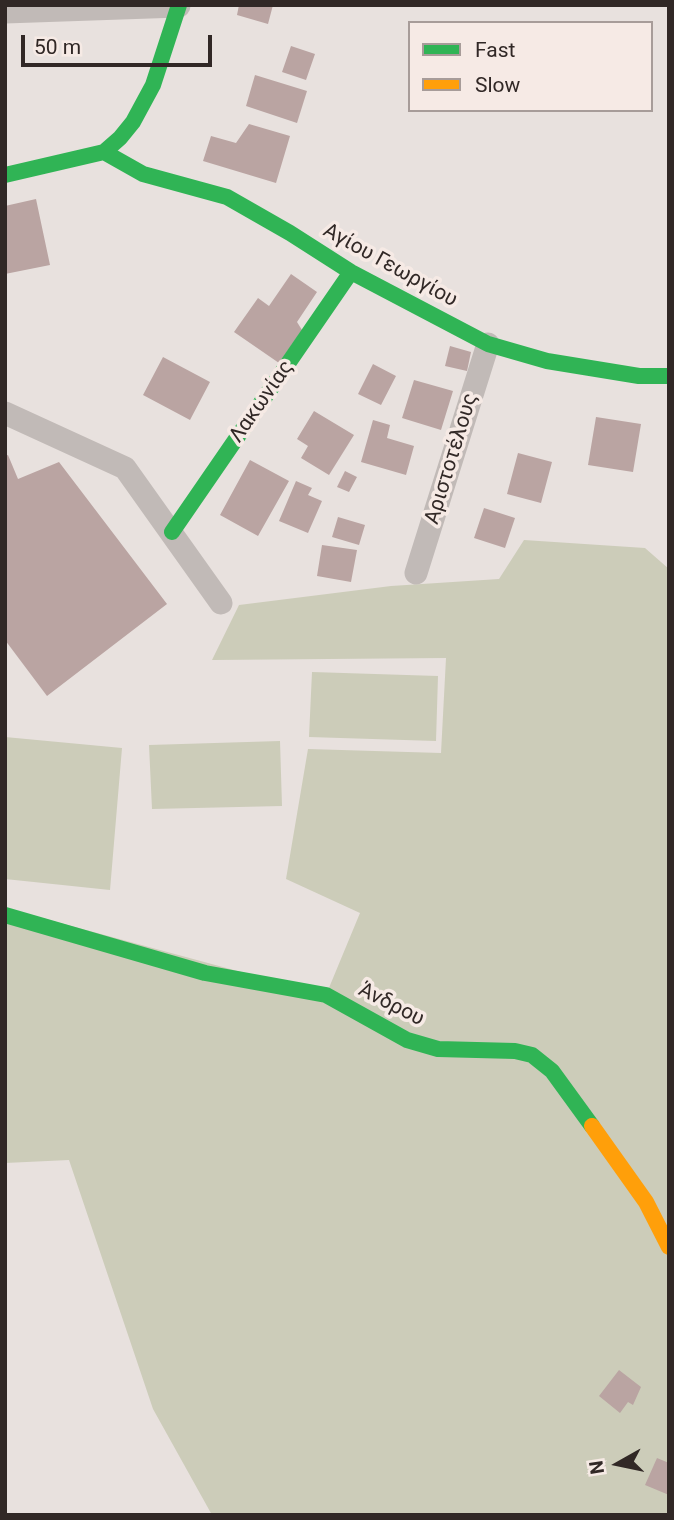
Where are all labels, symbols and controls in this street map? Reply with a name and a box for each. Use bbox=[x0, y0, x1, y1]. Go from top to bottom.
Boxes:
scale bar bbox=[24, 21, 215, 65]
legend bbox=[408, 21, 653, 112]
text: 50 m bbox=[34, 35, 81, 59]
text: Fast bbox=[475, 38, 515, 62]
text: Slow bbox=[475, 73, 520, 97]
street label: Αγίου Γεωργίου bbox=[318, 219, 462, 313]
street label: Λακωνίας bbox=[225, 356, 299, 448]
street label: Αριστοτέλους bbox=[420, 391, 484, 527]
street label: Άνδρου bbox=[354, 978, 428, 1032]
north arrow bbox=[583, 1429, 653, 1499]
text: N bbox=[584, 1459, 609, 1476]

